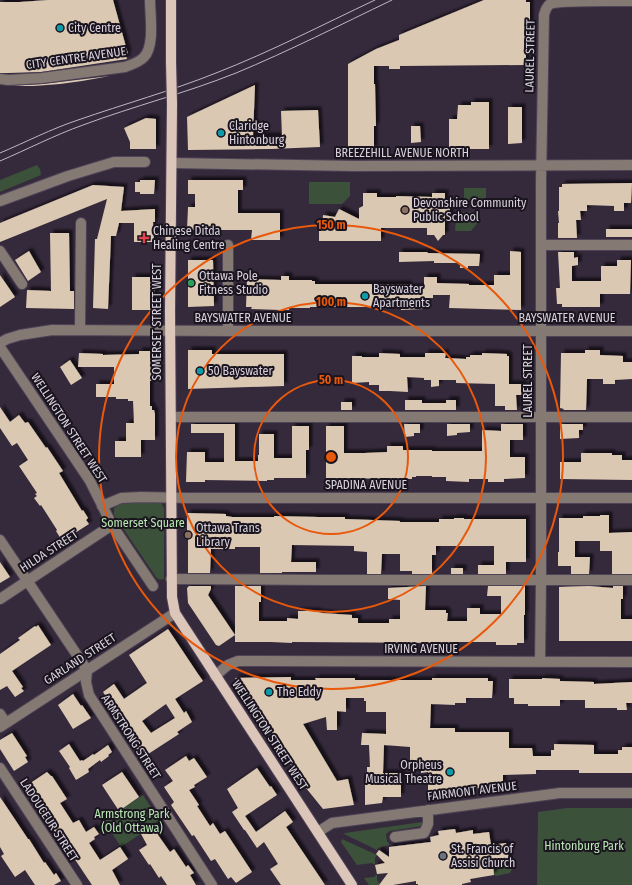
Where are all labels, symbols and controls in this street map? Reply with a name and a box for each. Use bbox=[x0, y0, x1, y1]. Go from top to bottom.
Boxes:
street label: LAUREL STREET bbox=[522, 19, 538, 93]
place label: City Centre bbox=[68, 21, 121, 35]
marker: City Centre bbox=[55, 23, 65, 33]
street label: CITY CENTRE AVENUE bbox=[25, 44, 127, 72]
place label: Claridge Hintonburg bbox=[229, 119, 285, 147]
marker: Claridge Hintonburg bbox=[216, 128, 226, 138]
street label: BREEZEHILL AVENUE NORTH bbox=[335, 146, 469, 160]
place label: Devonshire Community Public School bbox=[413, 196, 527, 224]
marker: Devonshire Community Public School bbox=[400, 205, 410, 215]
text: 150 m bbox=[316, 218, 346, 232]
place label: Chinese Ditda Healing Centre bbox=[153, 224, 225, 252]
marker: Chinese Ditda Healing Centre bbox=[138, 232, 150, 244]
street label: SOMERSET STREET WEST bbox=[150, 263, 164, 381]
place label: Ottawa Pole Fitness Studio bbox=[199, 269, 268, 297]
marker: Ottawa Pole Fitness Studio bbox=[186, 278, 196, 288]
place label: Bayswater Apartments bbox=[373, 282, 430, 310]
marker: Bayswater Apartments bbox=[360, 291, 370, 301]
text: 100 m bbox=[316, 295, 346, 309]
street label: BAYSWATER AVENUE bbox=[195, 311, 292, 325]
street label: BAYSWATER AVENUE bbox=[519, 311, 616, 325]
street label: LAUREL STREET bbox=[521, 344, 535, 418]
place label: 50 Bayswater bbox=[208, 364, 273, 378]
marker: 50 Bayswater bbox=[195, 366, 205, 376]
street label: WELLINGTON STREET WEST bbox=[28, 370, 110, 486]
text: 50 m bbox=[319, 373, 343, 387]
centre of rings bbox=[324, 450, 338, 464]
street label: SPADINA AVENUE bbox=[325, 478, 407, 492]
park label: Somerset Square bbox=[101, 516, 185, 530]
place label: Ottawa Trans Library bbox=[196, 521, 260, 549]
street label: HILDA STREET bbox=[17, 527, 81, 575]
marker: Ottawa Trans Library bbox=[183, 530, 193, 540]
street label: GARLAND STREET bbox=[41, 630, 119, 687]
street label: IRVING AVENUE bbox=[384, 642, 458, 656]
street label: WELLINGTON STREET WEST bbox=[229, 677, 311, 793]
place label: The Eddy bbox=[277, 685, 322, 699]
marker: The Eddy bbox=[264, 687, 274, 697]
street label: ARMSTRONG STREET bbox=[98, 692, 164, 782]
place label: Orpheus Musical Theatre bbox=[365, 758, 442, 786]
marker: Orpheus Musical Theatre bbox=[445, 767, 455, 777]
street label: LADOUCEUR STREET bbox=[17, 776, 81, 864]
street label: FAIRMONT AVENUE bbox=[426, 779, 518, 803]
park label: Armstrong Park (Old Ottawa) bbox=[94, 807, 170, 835]
park label: Hintonburg Park bbox=[544, 839, 624, 853]
place label: St. Francis of Assisi Church bbox=[451, 842, 515, 870]
marker: St. Francis of Assisi Church bbox=[438, 851, 448, 861]

